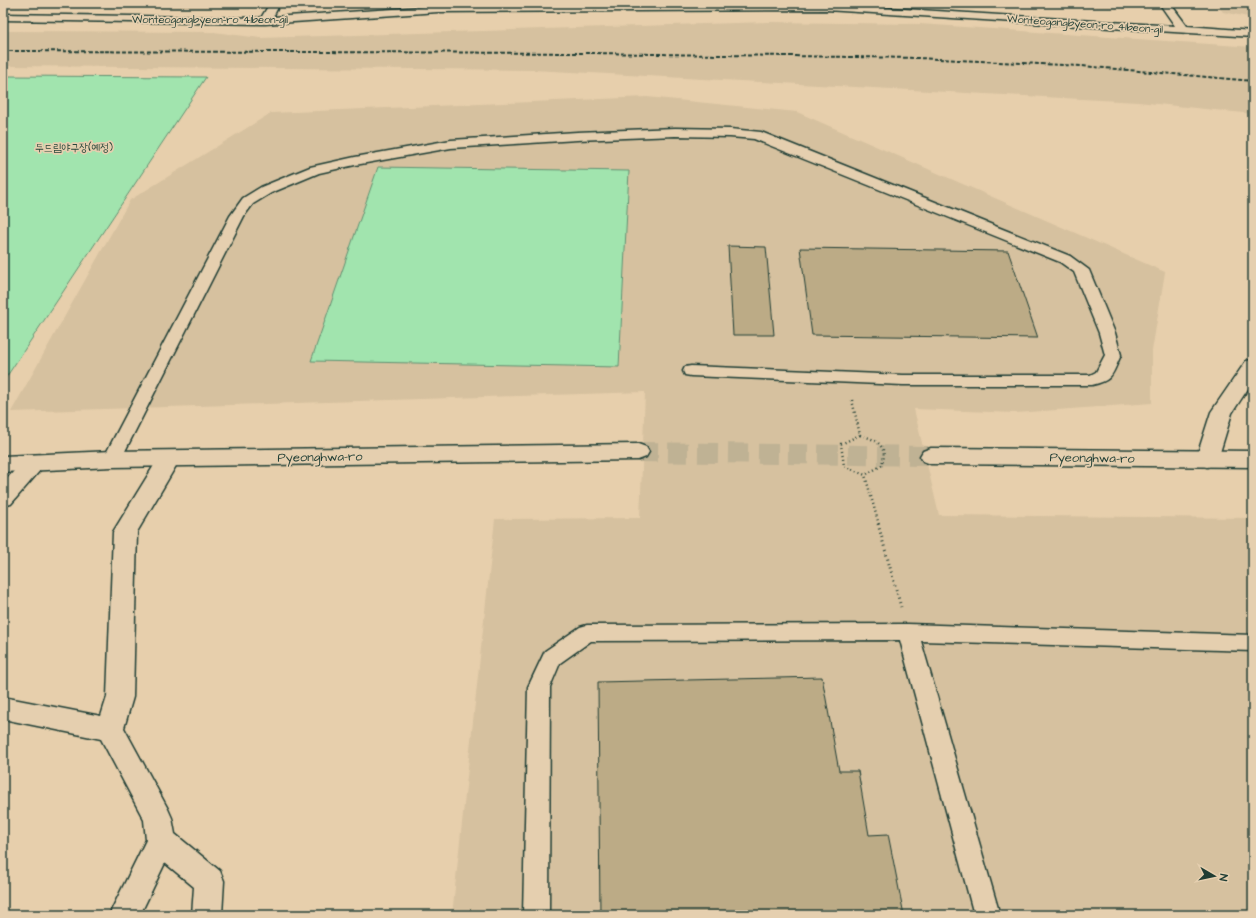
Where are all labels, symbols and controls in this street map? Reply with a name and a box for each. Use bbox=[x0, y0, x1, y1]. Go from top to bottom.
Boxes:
street label: Wonteogangbyeon-ro 41beon-gil bbox=[1007, 11, 1164, 38]
street label: Wonteogangbyeon-ro 41beon-gil bbox=[132, 12, 288, 28]
park label: 두드림야구장(예정) bbox=[35, 140, 113, 155]
street label: Pyeonghwa-ro bbox=[277, 447, 363, 468]
street label: Pyeonghwa-ro bbox=[1049, 448, 1135, 469]
north arrow bbox=[1194, 856, 1234, 896]
text: N bbox=[1215, 873, 1231, 882]

